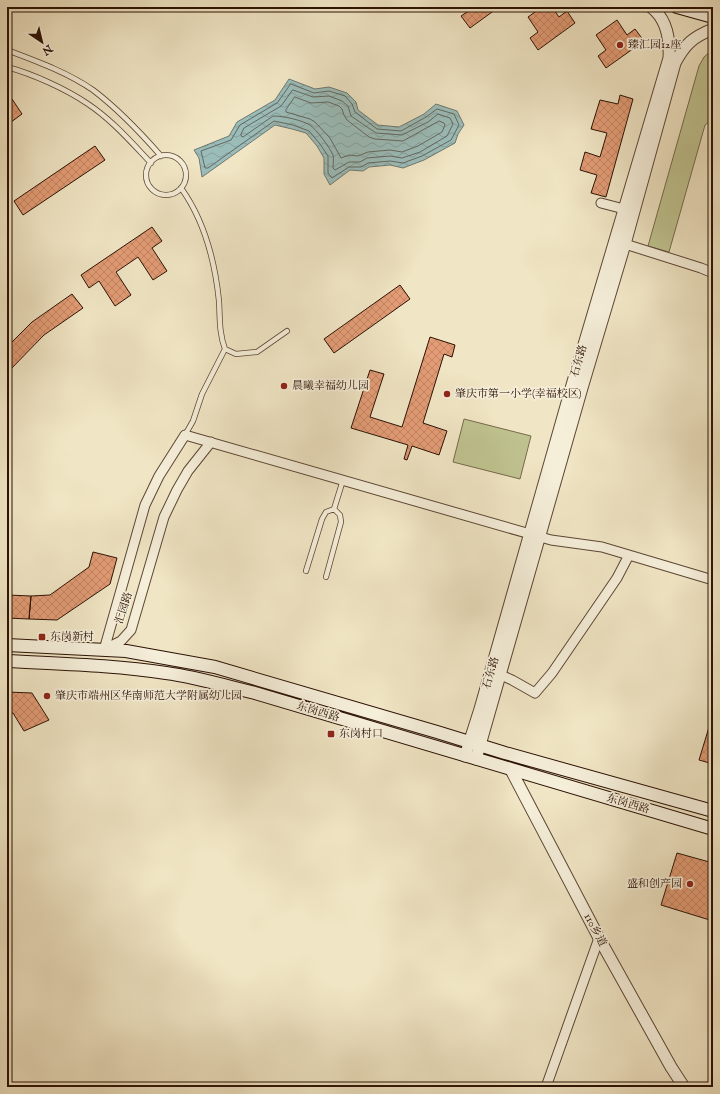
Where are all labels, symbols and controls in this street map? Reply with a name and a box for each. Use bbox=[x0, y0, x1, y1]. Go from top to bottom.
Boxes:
north arrow bbox=[22, 22, 62, 62]
place label: 臻汇园12座 bbox=[628, 38, 681, 52]
text: N bbox=[39, 40, 56, 58]
marker: 臻汇园12座 bbox=[615, 40, 625, 50]
street label: 石东路 bbox=[568, 343, 590, 379]
place label: 晨曦幸福幼儿园 bbox=[292, 379, 369, 393]
marker: 晨曦幸福幼儿园 bbox=[279, 381, 289, 391]
place label: 肇庆市第一小学(幸福校区) bbox=[455, 387, 582, 401]
marker: 肇庆市第一小学(幸福校区) bbox=[442, 389, 452, 399]
street label: 汇园路 bbox=[112, 590, 136, 626]
place label: 东岗新村 bbox=[50, 630, 94, 644]
marker: 东岗新村 bbox=[37, 632, 47, 642]
street label: 石东路 bbox=[480, 655, 502, 691]
place label: 肇庆市端州区华南师范大学附属幼儿园 bbox=[55, 689, 242, 703]
marker: 肇庆市端州区华南师范大学附属幼儿园 bbox=[42, 691, 52, 701]
street label: 东岗西路 bbox=[295, 699, 341, 725]
place label: 东岗村口 bbox=[339, 727, 383, 741]
marker: 东岗村口 bbox=[326, 729, 336, 739]
street label: 东岗西路 bbox=[605, 791, 651, 817]
place label: 盛和创产园 bbox=[627, 877, 682, 891]
marker: 盛和创产园 bbox=[685, 879, 695, 889]
street label: 110乡道 bbox=[580, 911, 610, 949]

